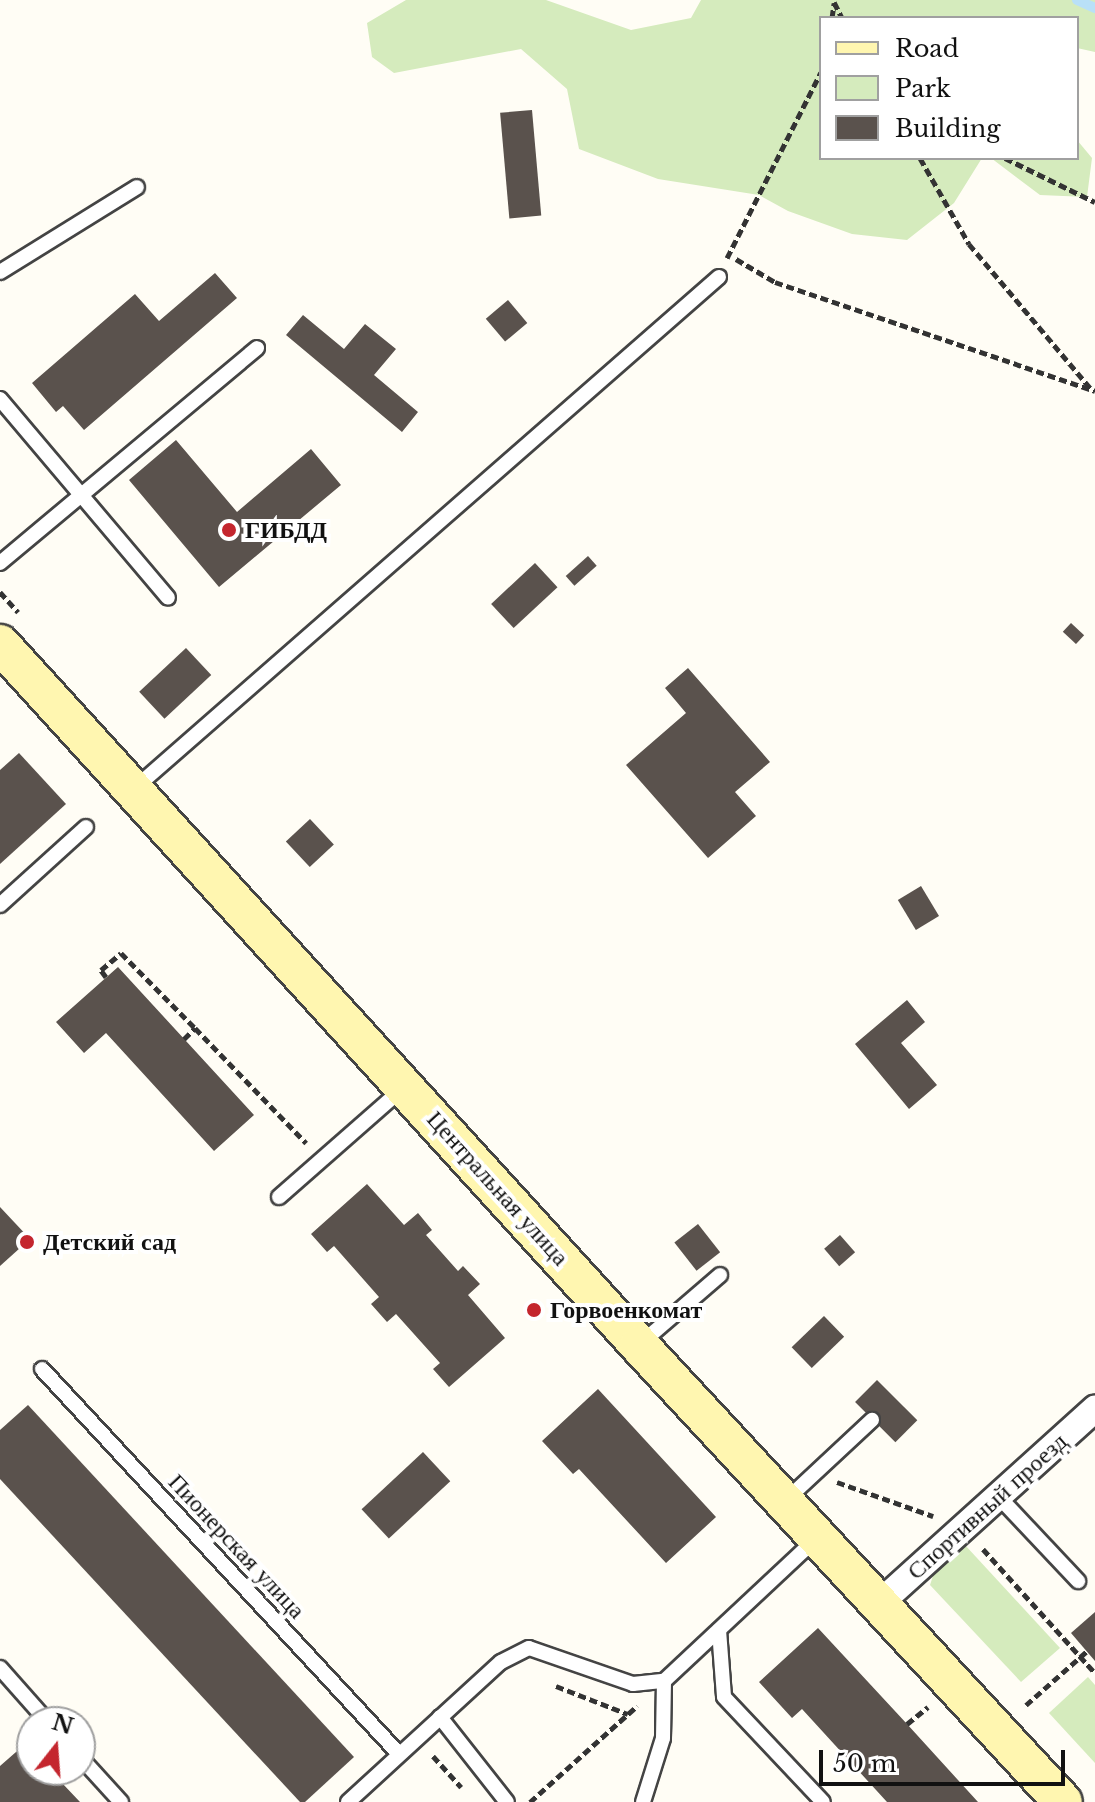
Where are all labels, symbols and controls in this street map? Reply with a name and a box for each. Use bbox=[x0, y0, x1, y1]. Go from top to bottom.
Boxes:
legend bbox=[819, 16, 1079, 160]
text: Road bbox=[895, 34, 959, 63]
text: Park bbox=[895, 74, 951, 103]
text: Building bbox=[895, 114, 1001, 143]
place label: ГИБДД bbox=[245, 516, 327, 544]
marker: ГИБДД bbox=[220, 521, 238, 539]
street label: Центральная улица bbox=[421, 1105, 575, 1271]
place label: Детский сад bbox=[43, 1228, 176, 1256]
marker: Детский сад bbox=[18, 1233, 36, 1251]
place label: Горвоенкомат bbox=[550, 1296, 702, 1324]
marker: Горвоенкомат bbox=[525, 1301, 543, 1319]
street label: Спортивный проезд bbox=[901, 1427, 1073, 1585]
street label: Пионерская улица bbox=[163, 1468, 311, 1624]
north arrow bbox=[16, 1706, 96, 1786]
text: N bbox=[49, 1709, 76, 1740]
scale bar bbox=[823, 1734, 1069, 1784]
text: 50 m bbox=[833, 1749, 896, 1778]

